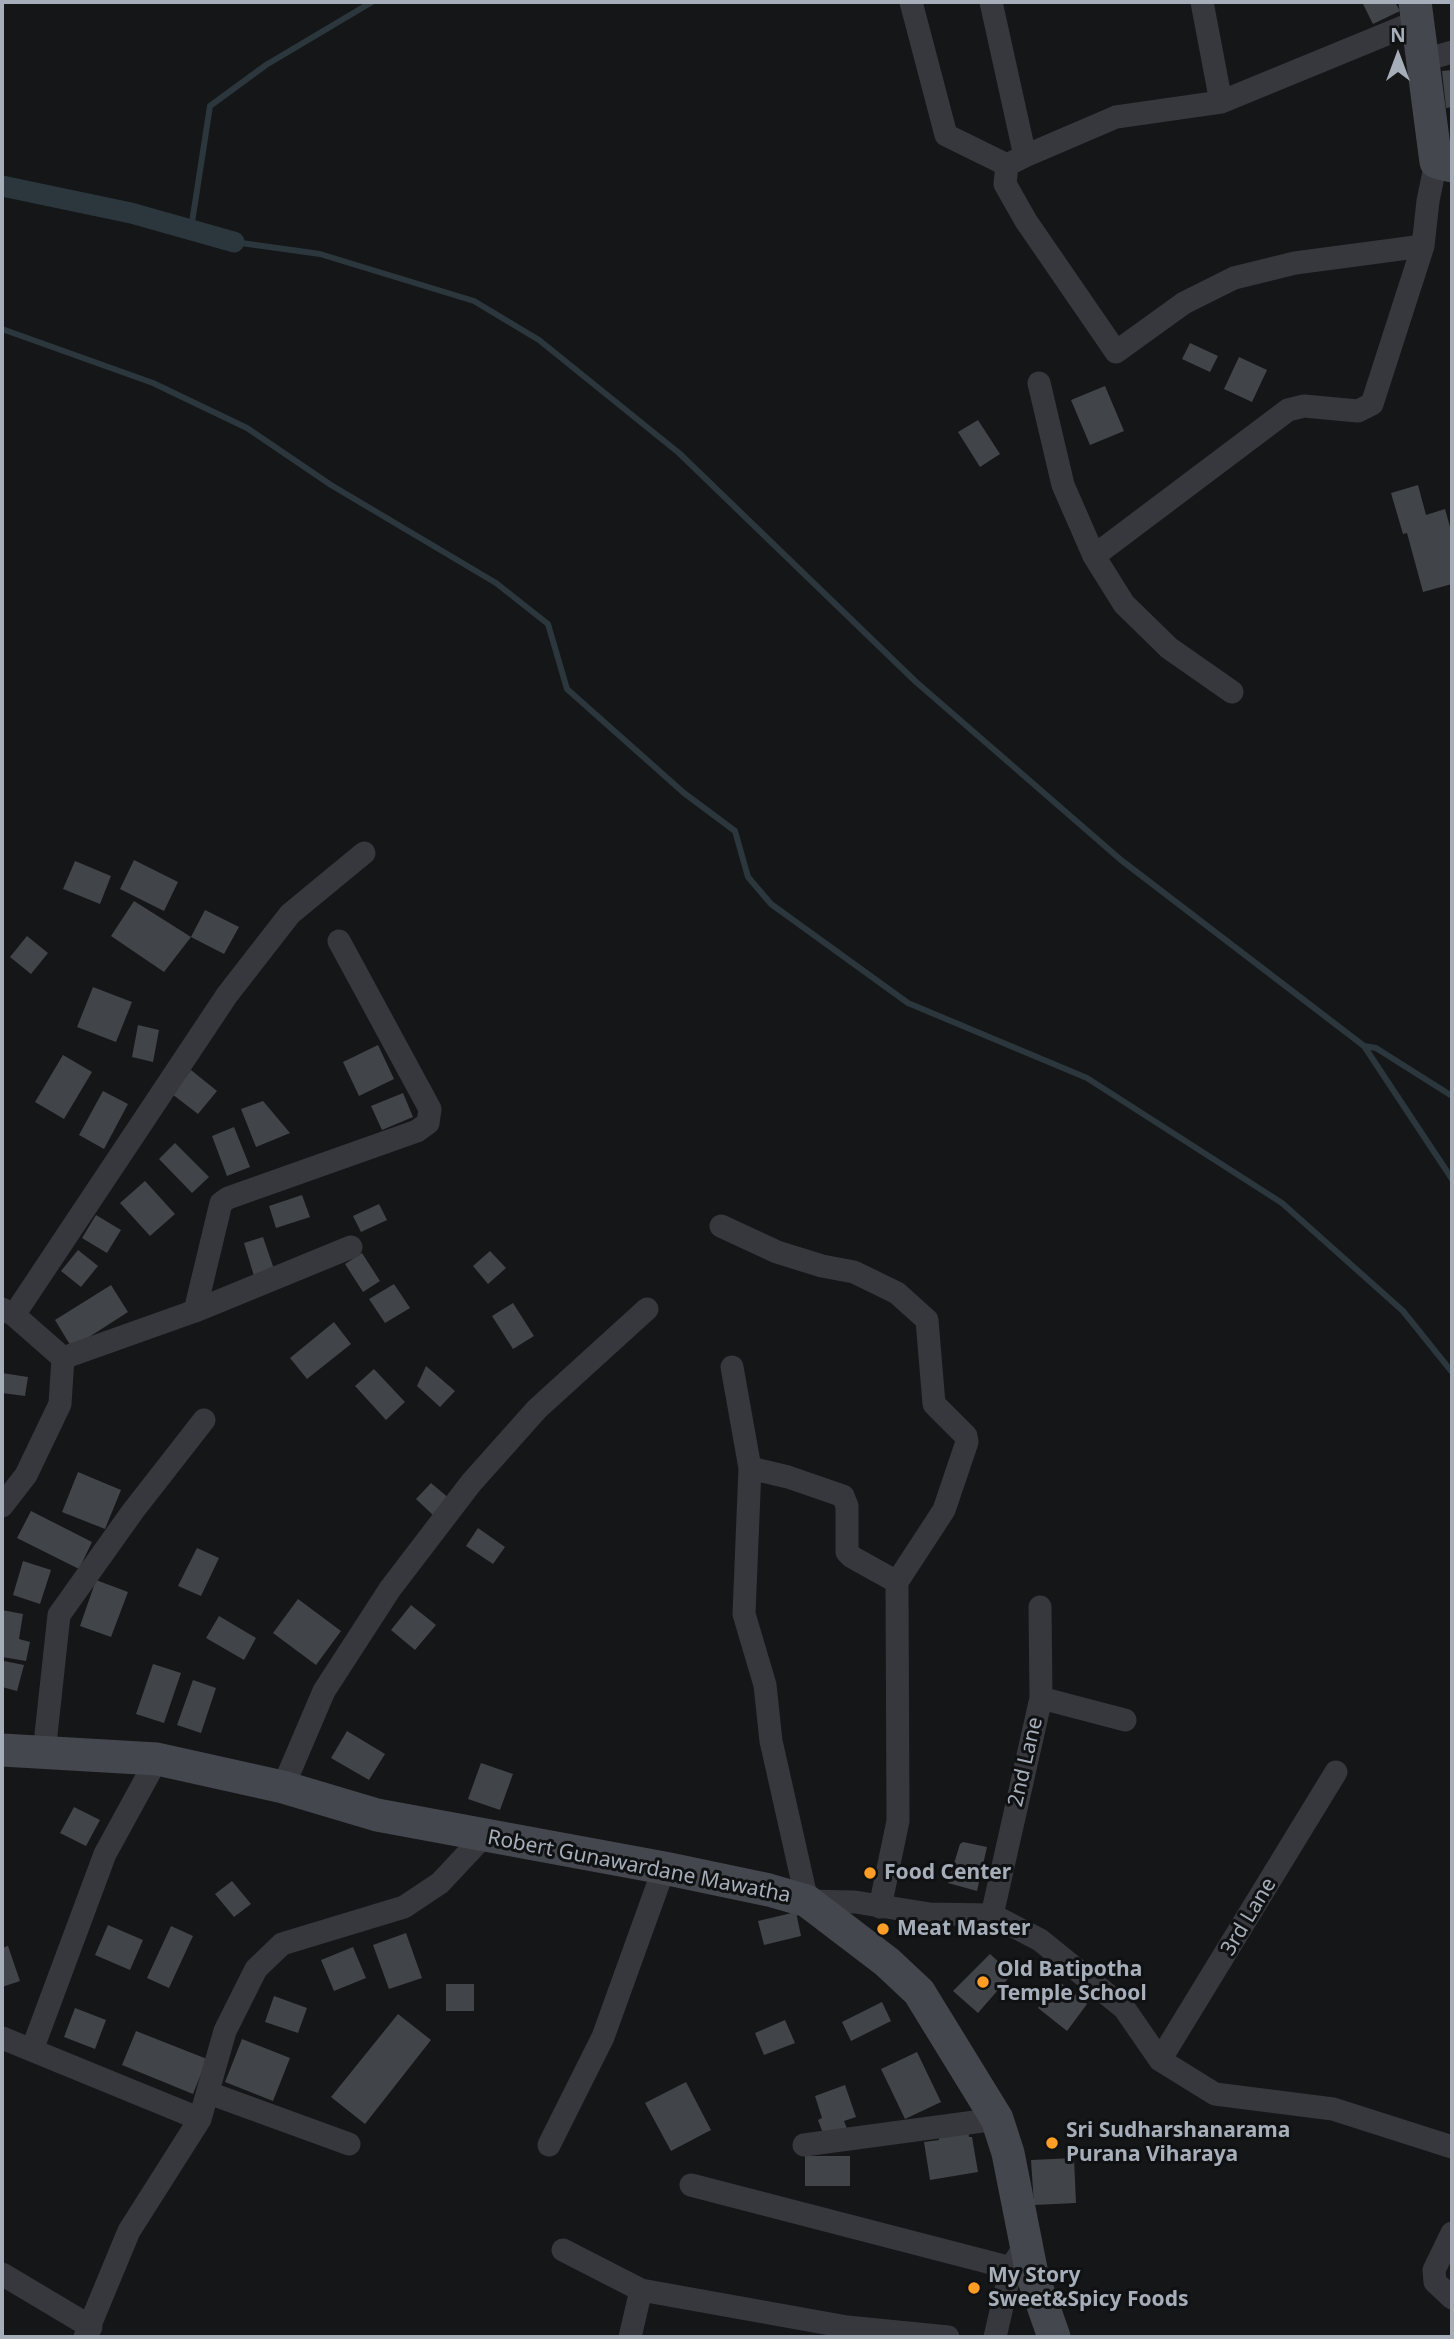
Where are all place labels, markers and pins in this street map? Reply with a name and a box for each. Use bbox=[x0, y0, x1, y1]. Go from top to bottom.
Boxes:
place label: Food Center bbox=[884, 1860, 1011, 1886]
marker: Food Center bbox=[862, 1865, 878, 1881]
place label: Meat Master bbox=[897, 1916, 1030, 1942]
marker: Meat Master bbox=[875, 1921, 891, 1937]
place label: Old Batipotha Temple School bbox=[997, 1957, 1147, 2007]
marker: Old Batipotha Temple School bbox=[975, 1974, 991, 1990]
place label: Sri Sudharshanarama Purana Viharaya bbox=[1066, 2118, 1290, 2168]
marker: Sri Sudharshanarama Purana Viharaya bbox=[1044, 2135, 1060, 2151]
place label: My Story Sweet&Spicy Foods bbox=[988, 2263, 1188, 2313]
marker: My Story Sweet&Spicy Foods bbox=[966, 2280, 982, 2296]

